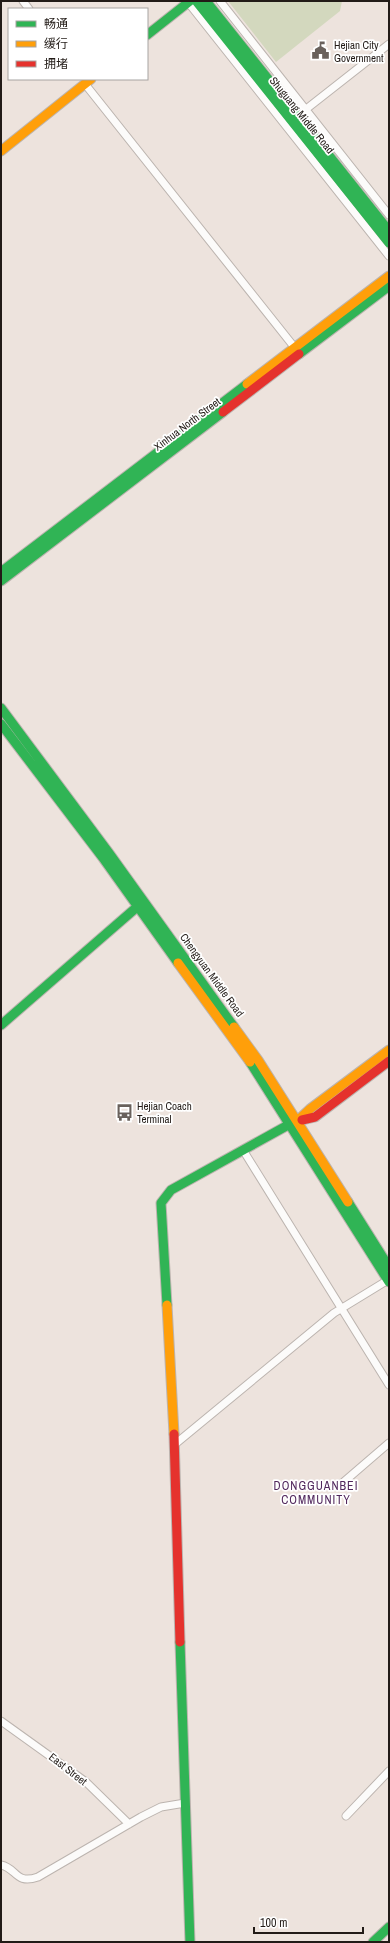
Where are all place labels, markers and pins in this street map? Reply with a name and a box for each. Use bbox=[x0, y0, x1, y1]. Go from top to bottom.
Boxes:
place label: Hejian City Government bbox=[334, 38, 384, 65]
public building icon: Hejian City Government bbox=[311, 41, 331, 61]
place label: Hejian Coach Terminal bbox=[137, 1099, 192, 1126]
bus stop icon: Hejian Coach Terminal bbox=[114, 1102, 134, 1122]

